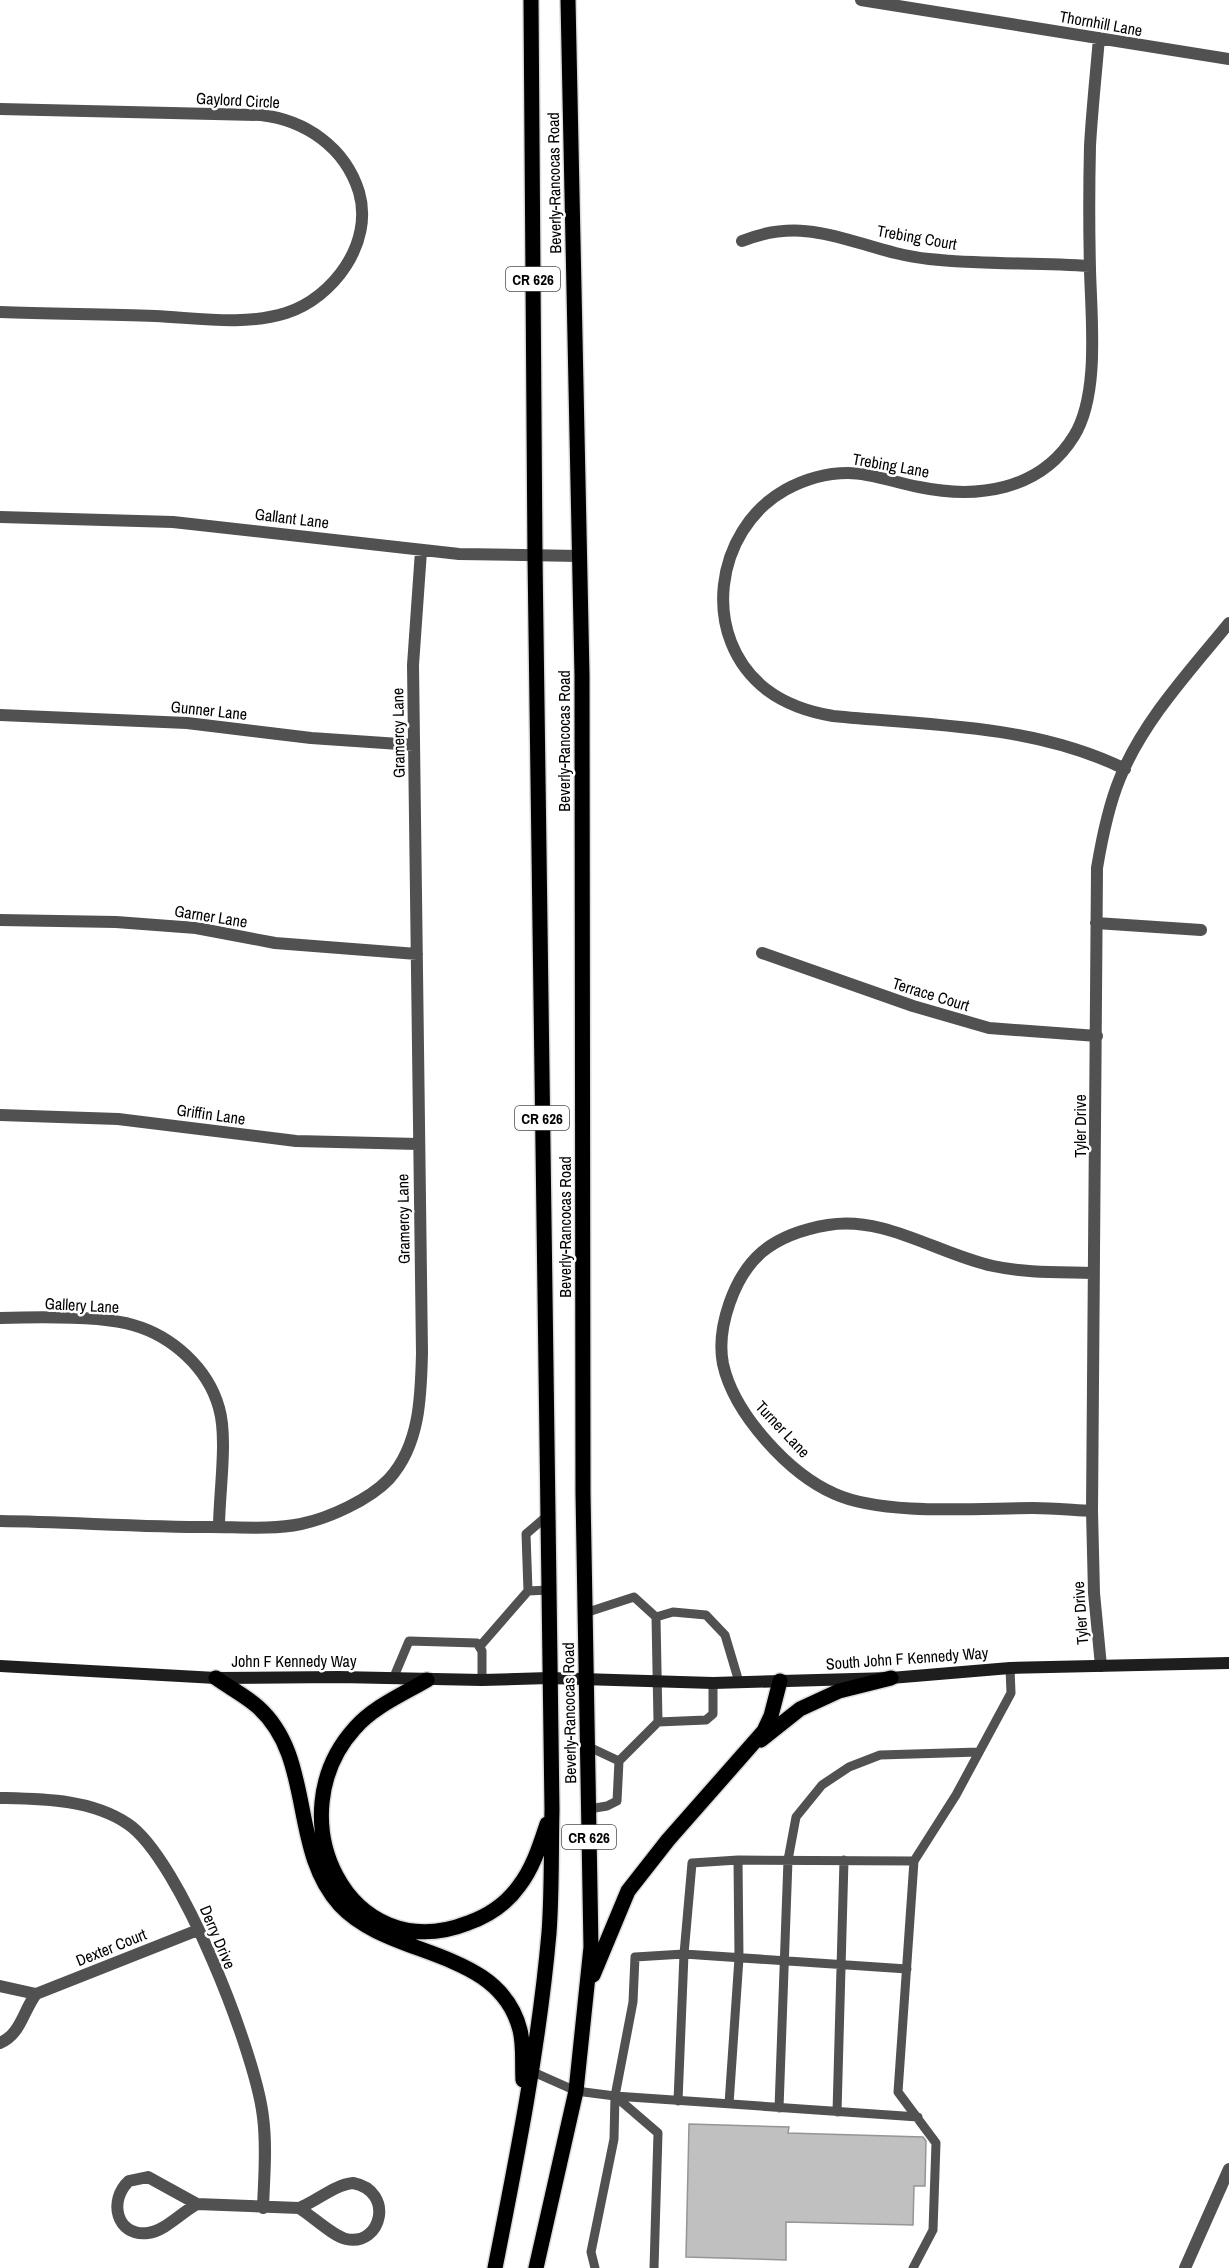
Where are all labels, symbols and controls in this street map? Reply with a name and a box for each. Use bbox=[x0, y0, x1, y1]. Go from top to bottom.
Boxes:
street label: Thornhill Lane bbox=[1058, 5, 1144, 41]
street label: Gaylord Circle bbox=[196, 87, 280, 113]
street label: Beverly-Rancocas Road bbox=[542, 112, 566, 254]
street label: Trebing Court bbox=[875, 219, 959, 255]
road number: CR 626 bbox=[506, 267, 560, 291]
street label: Trebing Lane bbox=[851, 447, 931, 483]
street label: Gallant Lane bbox=[254, 503, 330, 533]
street label: Beverly-Rancocas Road bbox=[553, 670, 575, 812]
street label: Gramercy Lane bbox=[386, 688, 410, 778]
street label: Gunner Lane bbox=[170, 695, 248, 725]
street label: Garner Lane bbox=[173, 899, 249, 933]
street label: Terrace Court bbox=[890, 972, 973, 1016]
street label: Tyler Drive bbox=[1069, 1094, 1091, 1158]
street label: Griffin Lane bbox=[175, 1098, 247, 1130]
road number: CR 626 bbox=[515, 1106, 569, 1130]
street label: Beverly-Rancocas Road bbox=[554, 1156, 576, 1298]
street label: Gramercy Lane bbox=[391, 1174, 415, 1264]
street label: Gallery Lane bbox=[44, 1292, 120, 1318]
street label: Turner Lane bbox=[751, 1396, 815, 1462]
street label: Tyler Drive bbox=[1067, 1581, 1093, 1645]
street label: South John F Kennedy Way bbox=[825, 1641, 989, 1675]
street label: Beverly-Rancocas Road bbox=[557, 1642, 581, 1784]
street label: John F Kennedy Way bbox=[232, 1650, 357, 1672]
road number: CR 626 bbox=[562, 1825, 616, 1849]
street label: Derry Drive bbox=[195, 1902, 241, 1972]
street label: Dexter Court bbox=[72, 1923, 150, 1971]

